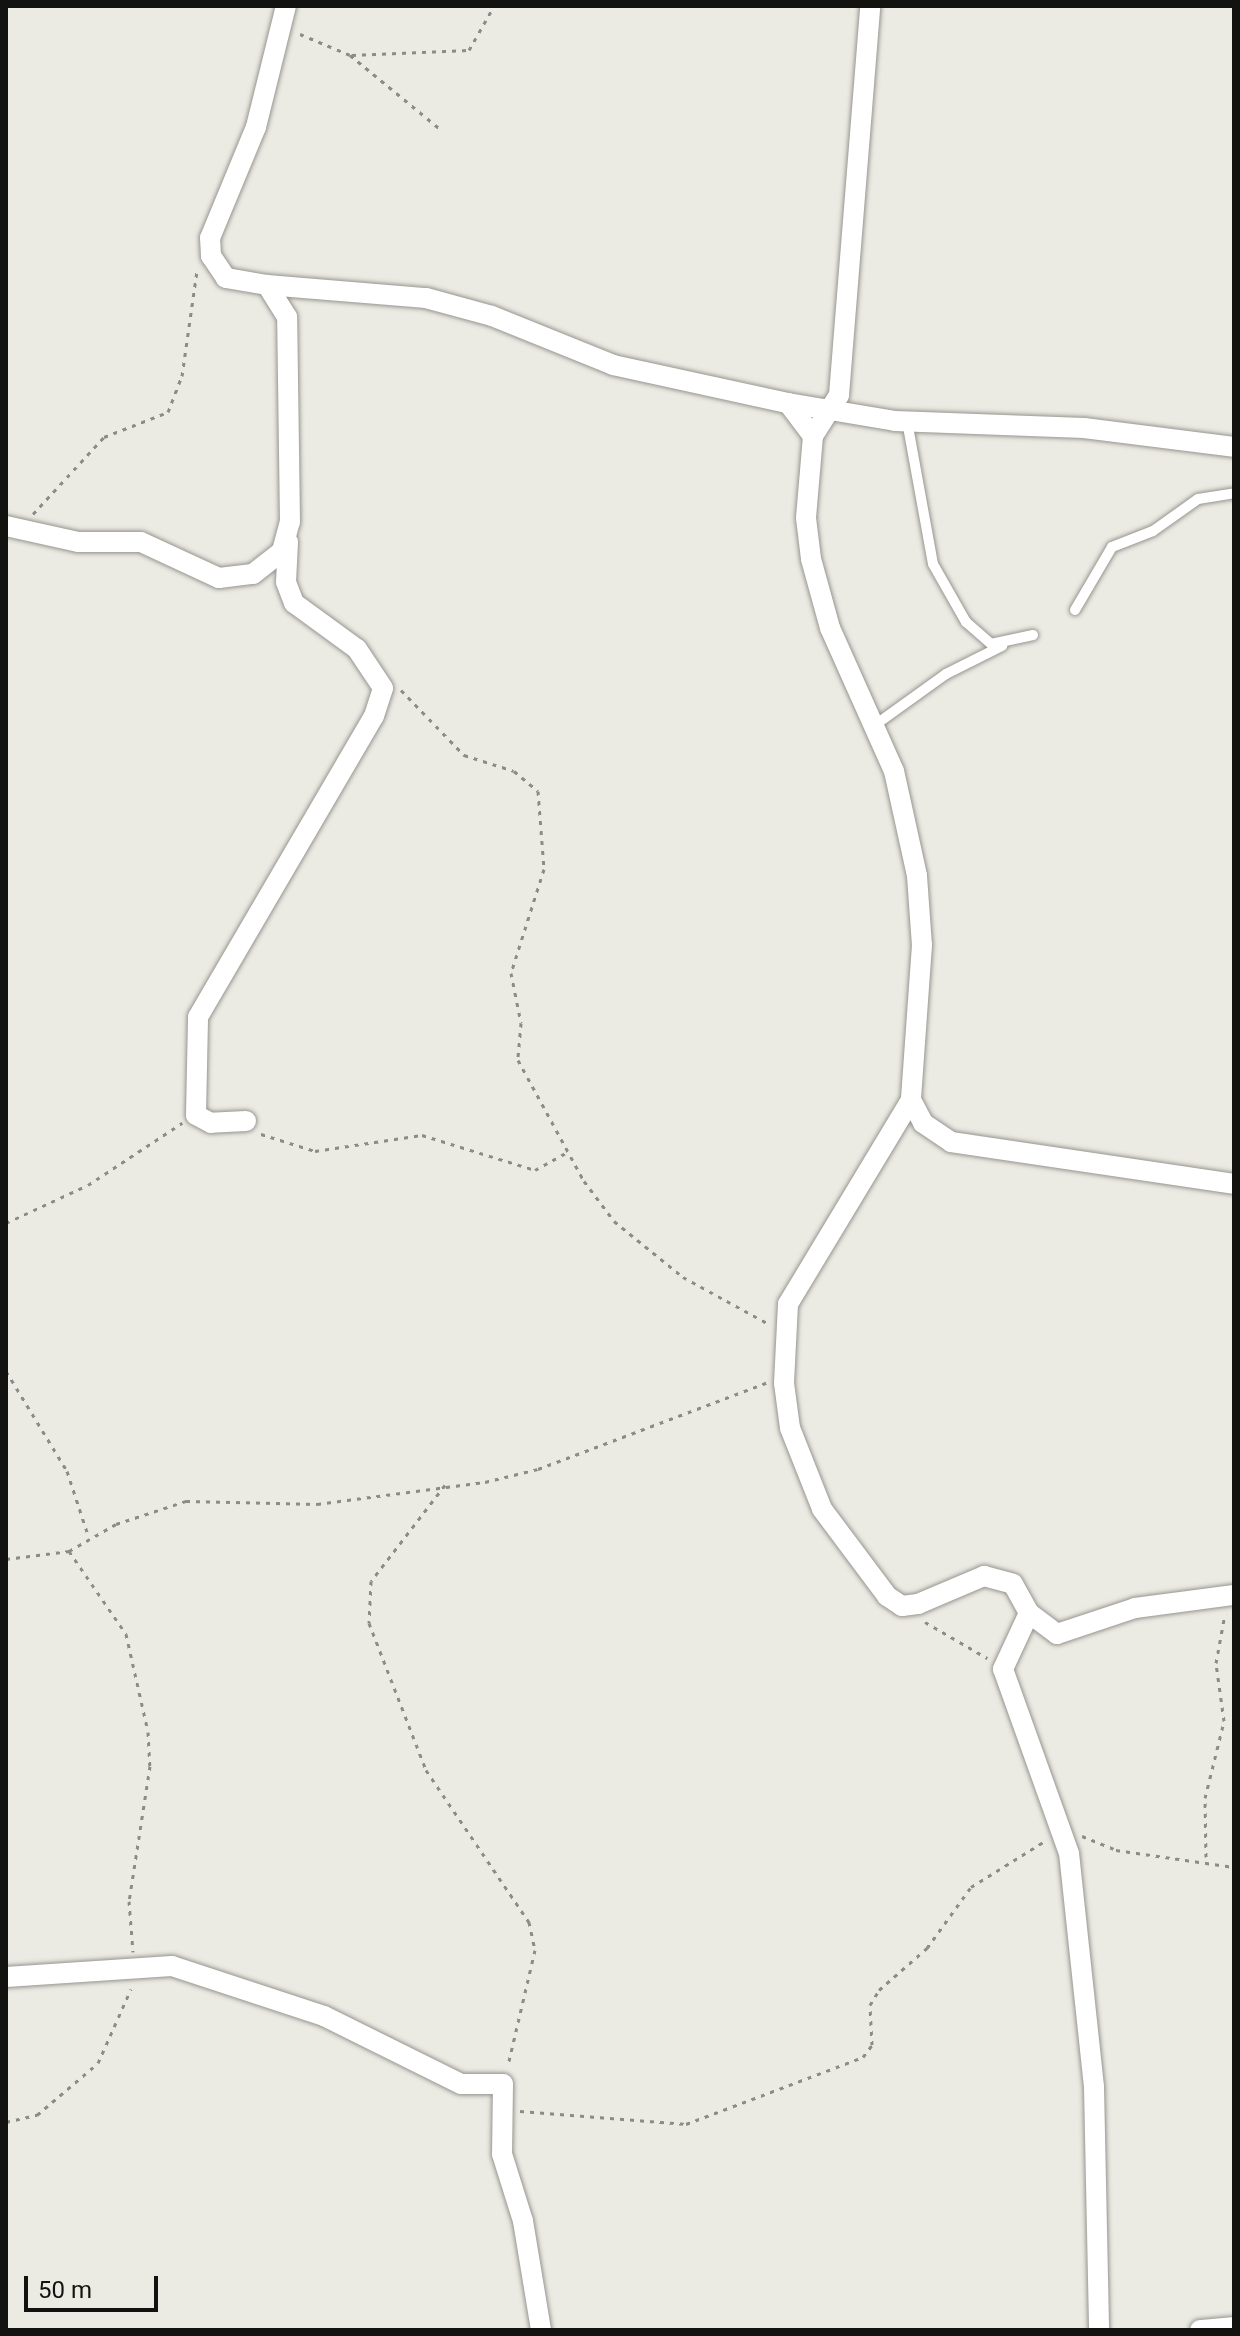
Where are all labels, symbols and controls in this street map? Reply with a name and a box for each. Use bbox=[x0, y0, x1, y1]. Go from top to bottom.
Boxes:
scale bar bbox=[28, 2260, 162, 2310]
text: 50 m bbox=[38, 2276, 92, 2304]

